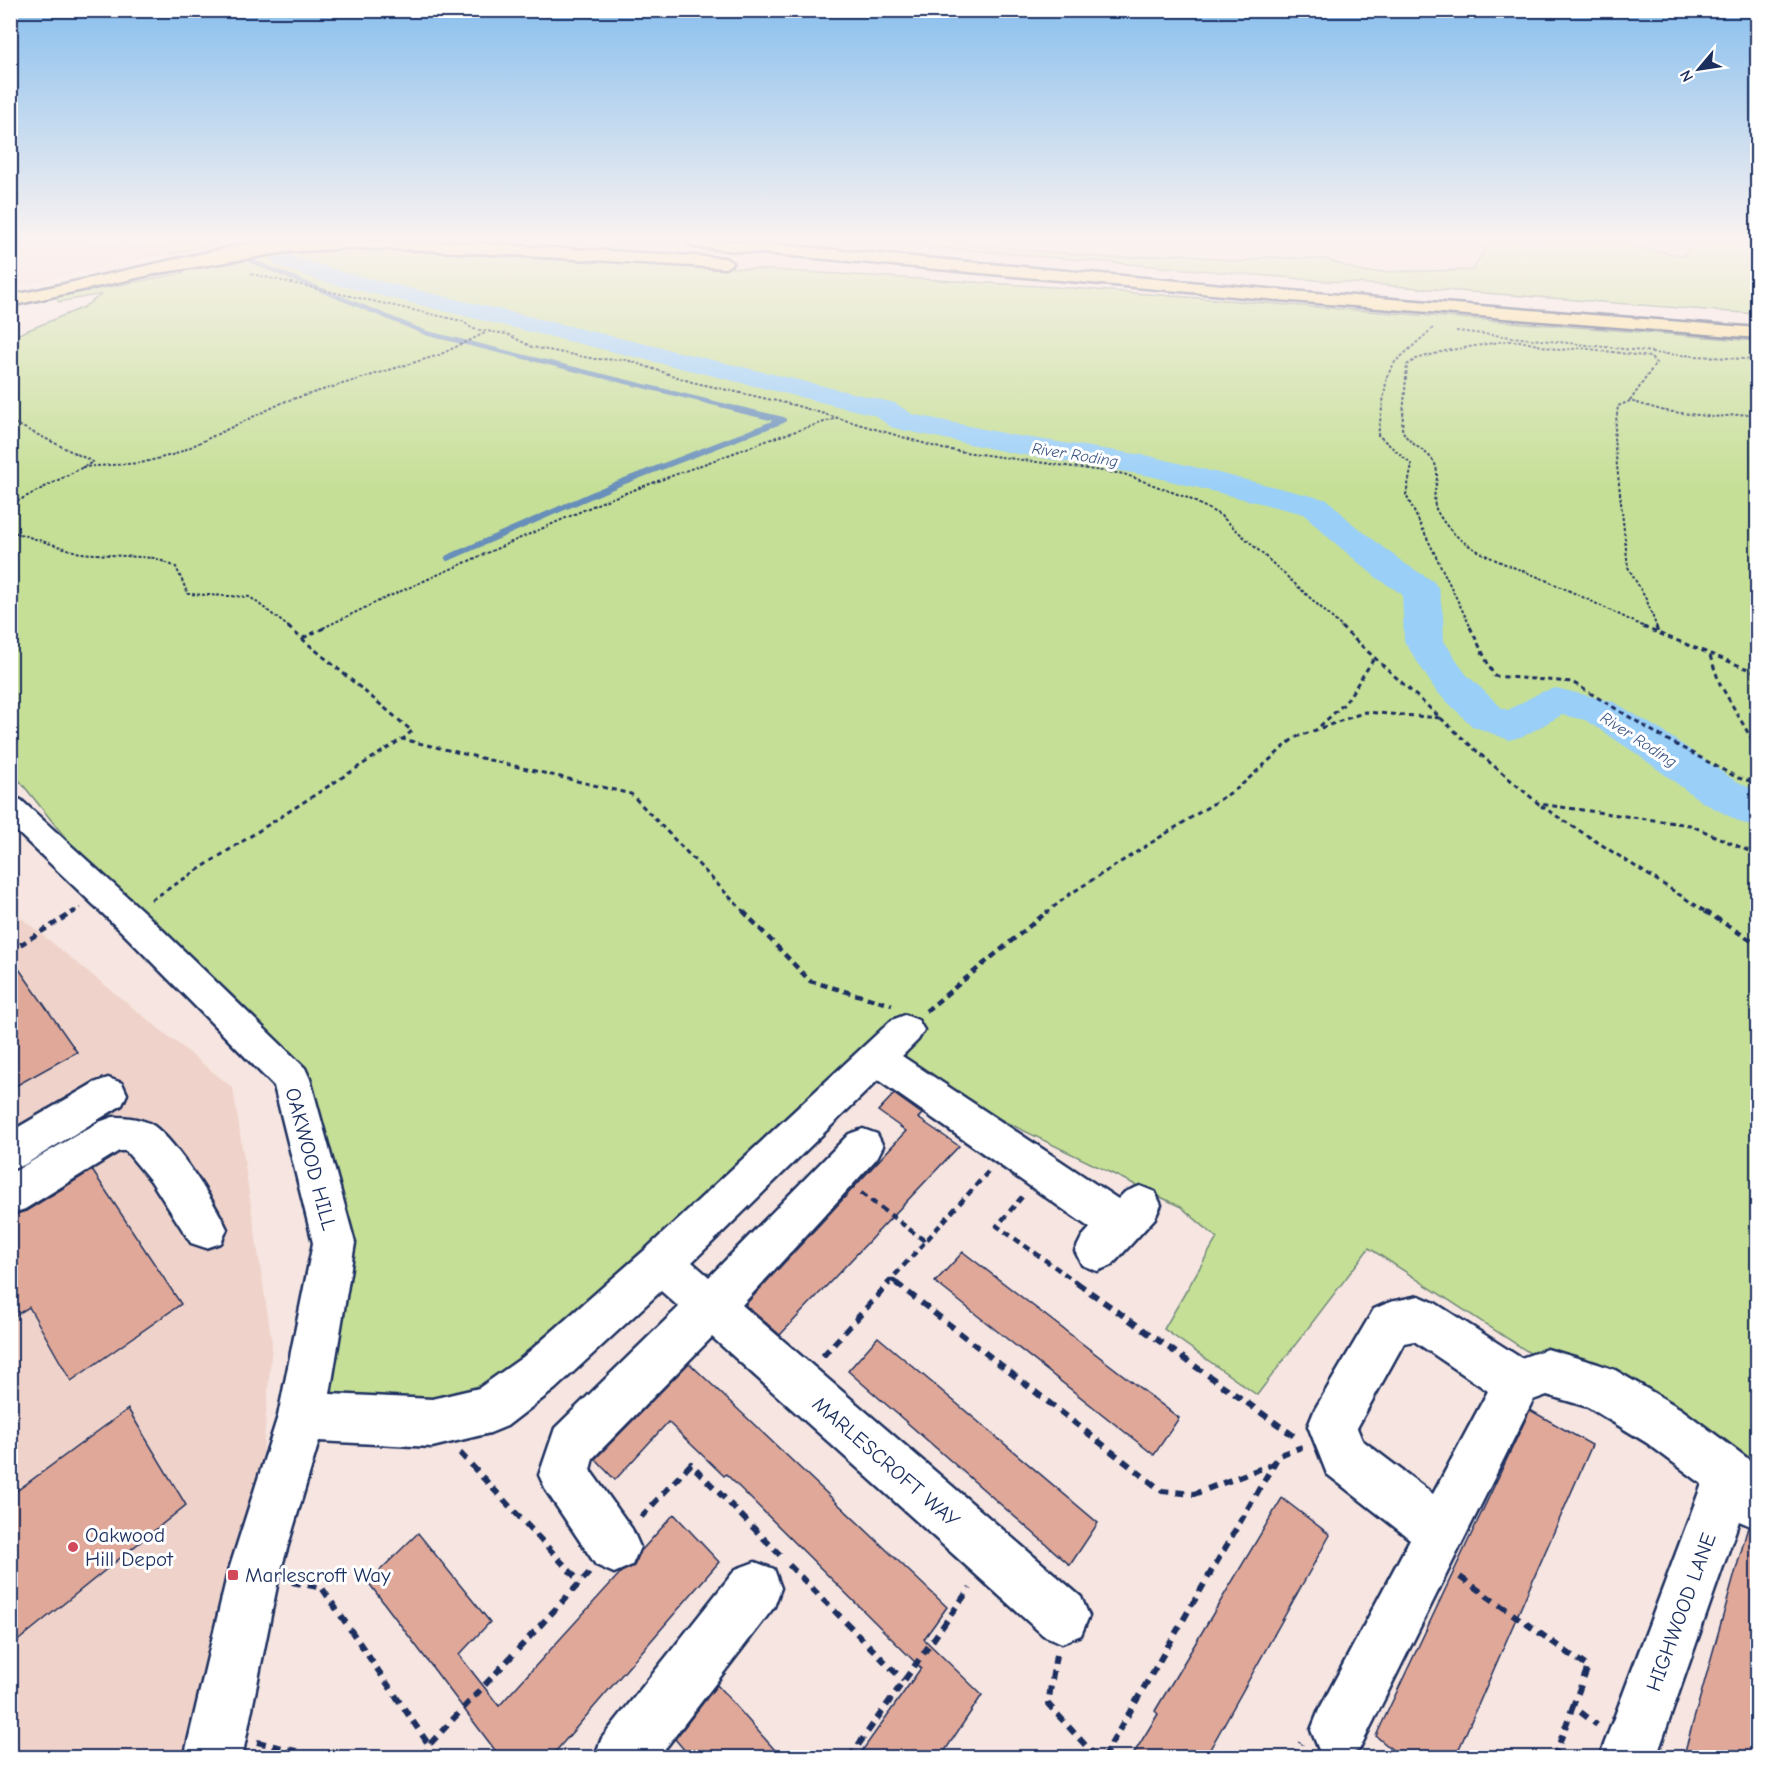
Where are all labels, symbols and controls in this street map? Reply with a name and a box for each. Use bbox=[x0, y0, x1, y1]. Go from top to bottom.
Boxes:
north arrow bbox=[1669, 39, 1729, 99]
text: N bbox=[1676, 67, 1697, 85]
water label: River Roding bbox=[1031, 439, 1119, 471]
water label: River Roding bbox=[1597, 709, 1680, 771]
street label: OAKWOOD HILL bbox=[280, 1085, 342, 1233]
street label: MARLESCROFT WAY bbox=[808, 1392, 965, 1533]
place label: Oakwood Hill Depot bbox=[85, 1523, 174, 1571]
street label: HIGHWOOD LANE bbox=[1641, 1530, 1721, 1694]
marker: Oakwood Hill Depot bbox=[66, 1540, 80, 1554]
place label: Marlescroft Way bbox=[245, 1563, 391, 1587]
marker: Marlescroft Way bbox=[226, 1568, 240, 1582]

